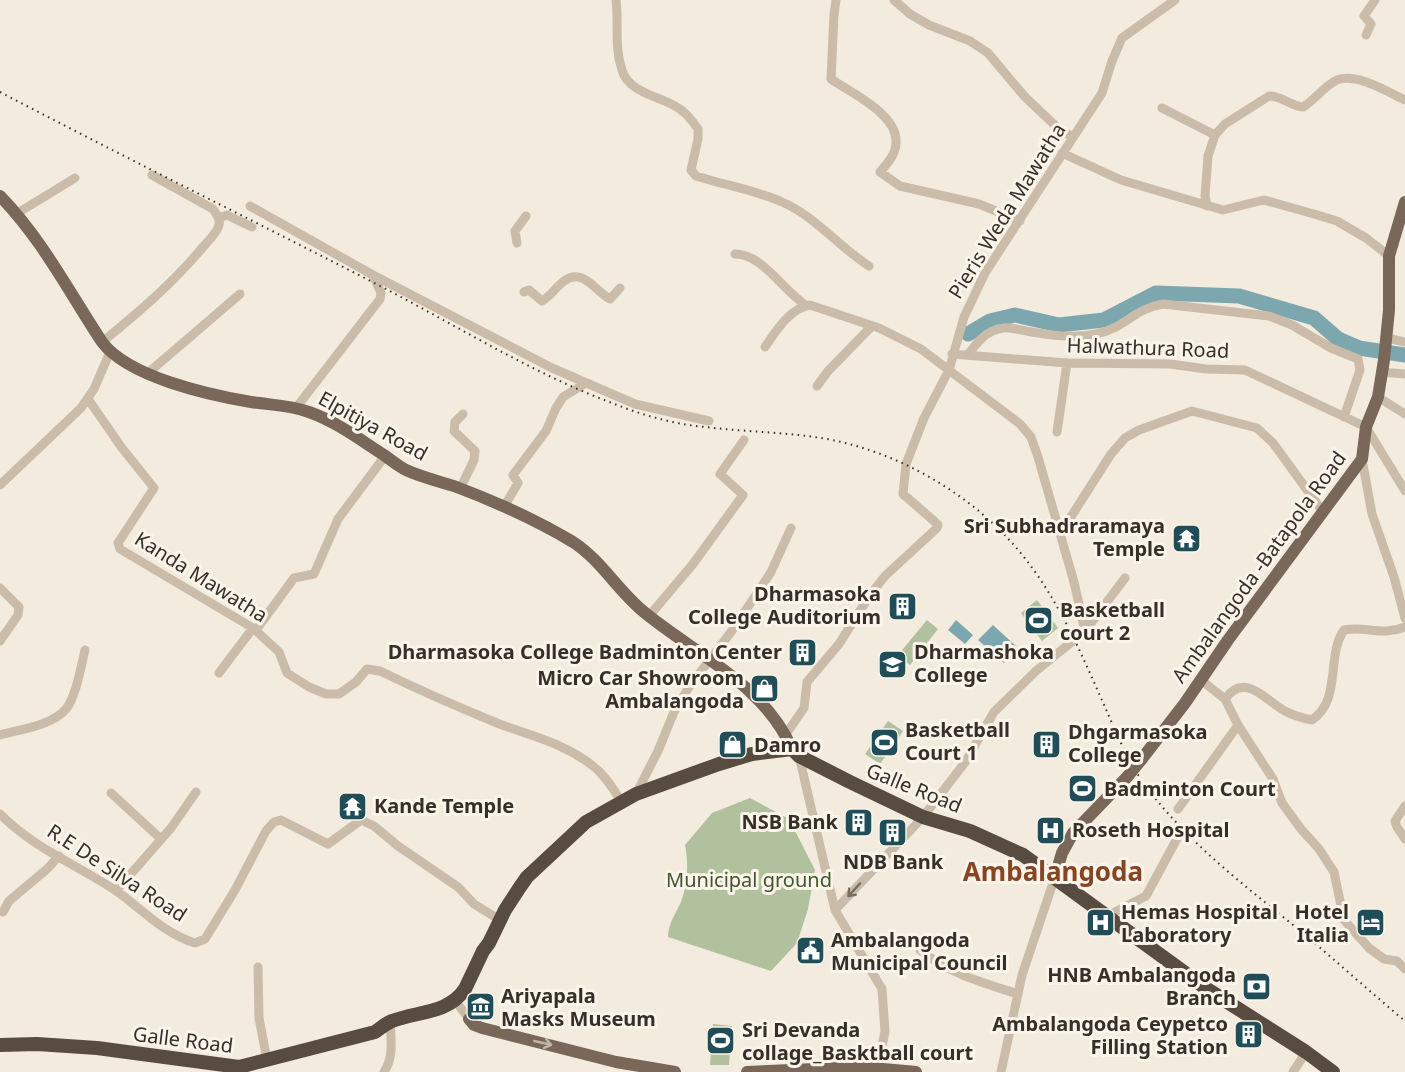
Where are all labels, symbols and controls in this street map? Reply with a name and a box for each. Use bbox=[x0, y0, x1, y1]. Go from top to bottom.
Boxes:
street label: Pieris Weda Mawatha bbox=[942, 118, 1072, 304]
street label: Halwathura Road bbox=[1066, 331, 1230, 364]
street label: Elpitiya Road bbox=[314, 384, 433, 467]
street label: Ambalangoda -Batapola Road bbox=[1165, 446, 1352, 688]
place label: Sri Subhadraramaya Temple bbox=[964, 512, 1165, 562]
temple icon: Sri Subhadraramaya Temple bbox=[1170, 522, 1202, 554]
street label: Kanda Mawatha bbox=[130, 525, 273, 628]
place label: Dharmasoka College Auditorium bbox=[688, 580, 881, 630]
building icon: Dharmasoka College Auditorium bbox=[886, 590, 918, 622]
place label: Basketball court 2 bbox=[1060, 596, 1165, 646]
sports icon: Basketball court 2 bbox=[1023, 605, 1055, 637]
building icon: Dharmasoka College Badminton Center bbox=[787, 636, 819, 668]
place label: Dharmasoka College Badminton Center bbox=[388, 638, 782, 665]
place label: Dharmashoka College bbox=[914, 638, 1054, 688]
school or university icon: Dharmashoka College bbox=[877, 648, 909, 680]
place label: Micro Car Showroom Ambalangoda bbox=[537, 664, 744, 714]
shop icon: Micro Car Showroom Ambalangoda bbox=[749, 673, 781, 705]
place label: Basketball Court 1 bbox=[905, 716, 1010, 766]
place label: Dhgarmasoka College bbox=[1068, 718, 1208, 768]
sports icon: Basketball Court 1 bbox=[868, 726, 900, 758]
building icon: Dhgarmasoka College bbox=[1031, 728, 1063, 760]
shop icon: Damro bbox=[717, 729, 749, 761]
place label: Damro bbox=[754, 731, 821, 758]
street label: Galle Road bbox=[862, 756, 966, 819]
sports icon: Badminton Court bbox=[1067, 773, 1099, 805]
place label: Badminton Court bbox=[1104, 775, 1276, 802]
temple icon: Kande Temple bbox=[337, 790, 369, 822]
place label: Kande Temple bbox=[374, 792, 514, 819]
building icon: NSB Bank bbox=[843, 806, 875, 838]
place label: NSB Bank bbox=[742, 808, 839, 835]
hospital icon: Roseth Hospital bbox=[1035, 814, 1067, 846]
building icon: NDB Bank bbox=[877, 816, 909, 848]
place label: Roseth Hospital bbox=[1072, 816, 1230, 843]
street label: R.E De Silva Road bbox=[42, 817, 192, 928]
place label: NDB Bank bbox=[843, 848, 944, 875]
district label: Ambalangoda bbox=[963, 853, 1143, 889]
park label: Municipal ground bbox=[666, 866, 832, 893]
one-way arrow bbox=[847, 882, 861, 897]
place label: Hemas Hospital Laboratory bbox=[1121, 898, 1278, 948]
place label: Hotel Italia bbox=[1295, 898, 1349, 948]
hospital icon: Hemas Hospital Laboratory bbox=[1084, 907, 1116, 939]
hotel icon: Hotel Italia bbox=[1354, 907, 1386, 939]
place label: Ambalangoda Municipal Council bbox=[831, 926, 1008, 976]
public building icon: Ambalangoda Municipal Council bbox=[794, 935, 826, 967]
place label: HNB Ambalangoda Branch bbox=[1047, 961, 1236, 1011]
bank icon: HNB Ambalangoda Branch bbox=[1241, 970, 1273, 1002]
place label: Ariyapala Masks Museum bbox=[501, 982, 656, 1032]
museum icon: Ariyapala Masks Museum bbox=[464, 991, 496, 1023]
place label: Ambalangoda Ceypetco Filling Station bbox=[992, 1010, 1228, 1060]
place label: Sri Devanda collage_Basktball court bbox=[742, 1016, 973, 1066]
building icon: Ambalangoda Ceypetco Filling Station bbox=[1233, 1019, 1265, 1051]
street label: Galle Road bbox=[131, 1020, 235, 1059]
sports icon: Sri Devanda collage_Basktball court bbox=[705, 1025, 737, 1057]
one-way arrow bbox=[533, 1037, 552, 1049]

